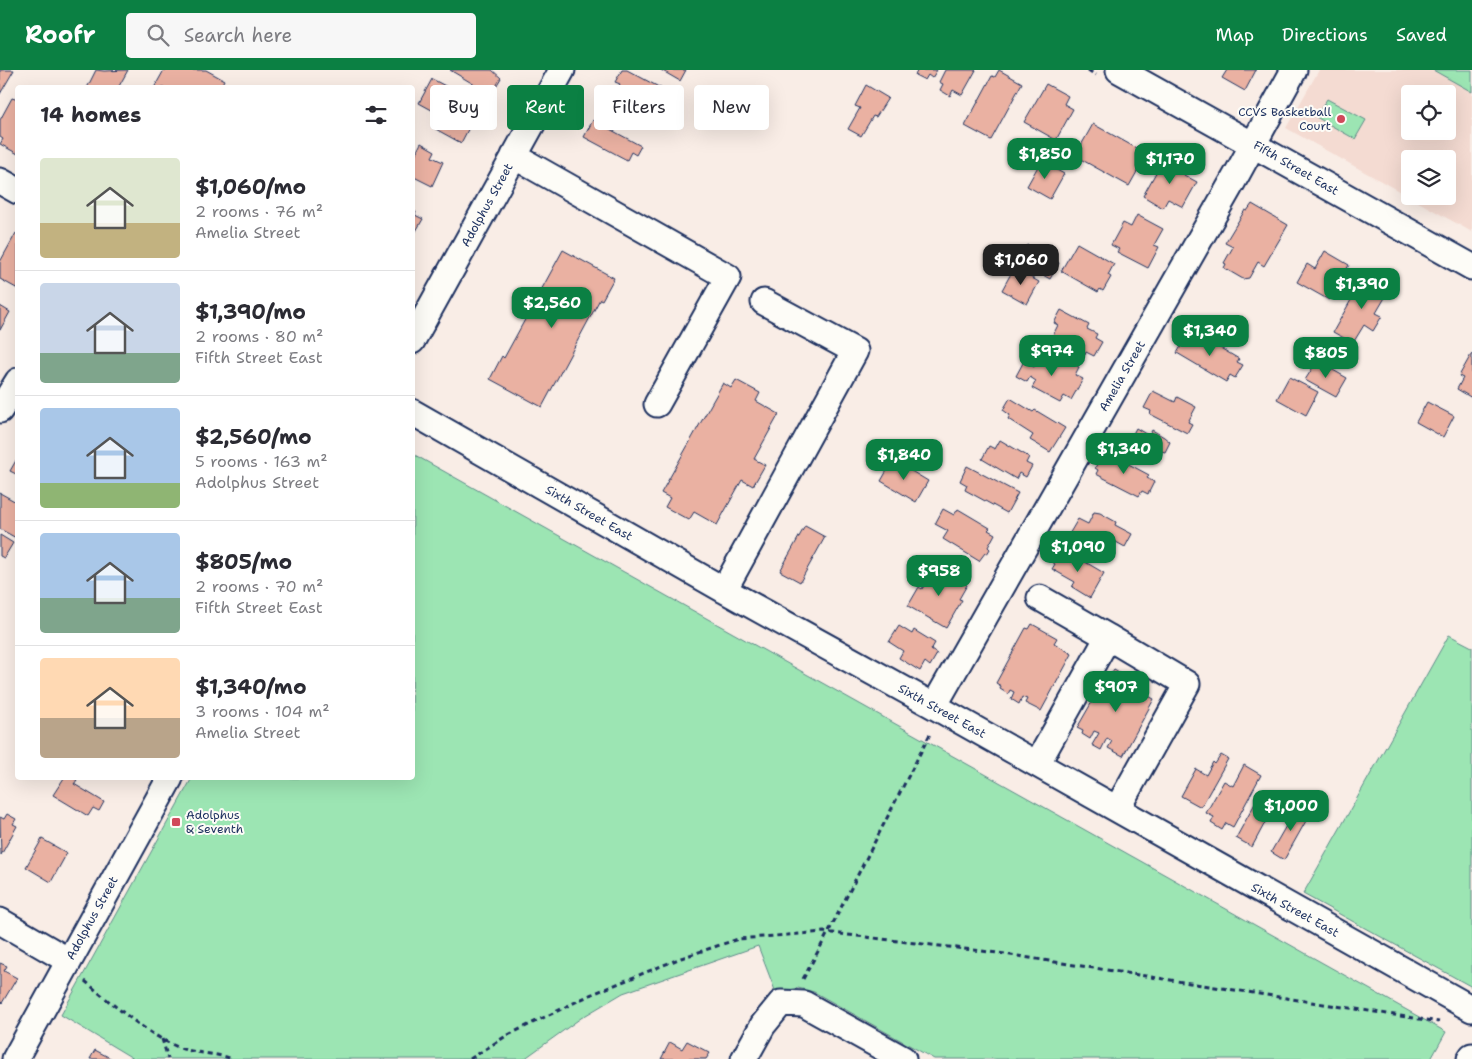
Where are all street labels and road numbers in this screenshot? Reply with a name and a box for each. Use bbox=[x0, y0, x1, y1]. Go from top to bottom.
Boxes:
street label: Fifth Street East bbox=[1251, 137, 1341, 199]
street label: Adolphus Street bbox=[457, 160, 517, 250]
street label: Amelia Street bbox=[1095, 338, 1149, 414]
street label: Sixth Street East bbox=[543, 482, 635, 544]
street label: Sixth Street East bbox=[895, 680, 989, 742]
street label: Adolphus Street bbox=[62, 873, 122, 963]
street label: Sixth Street East bbox=[1248, 879, 1342, 941]

